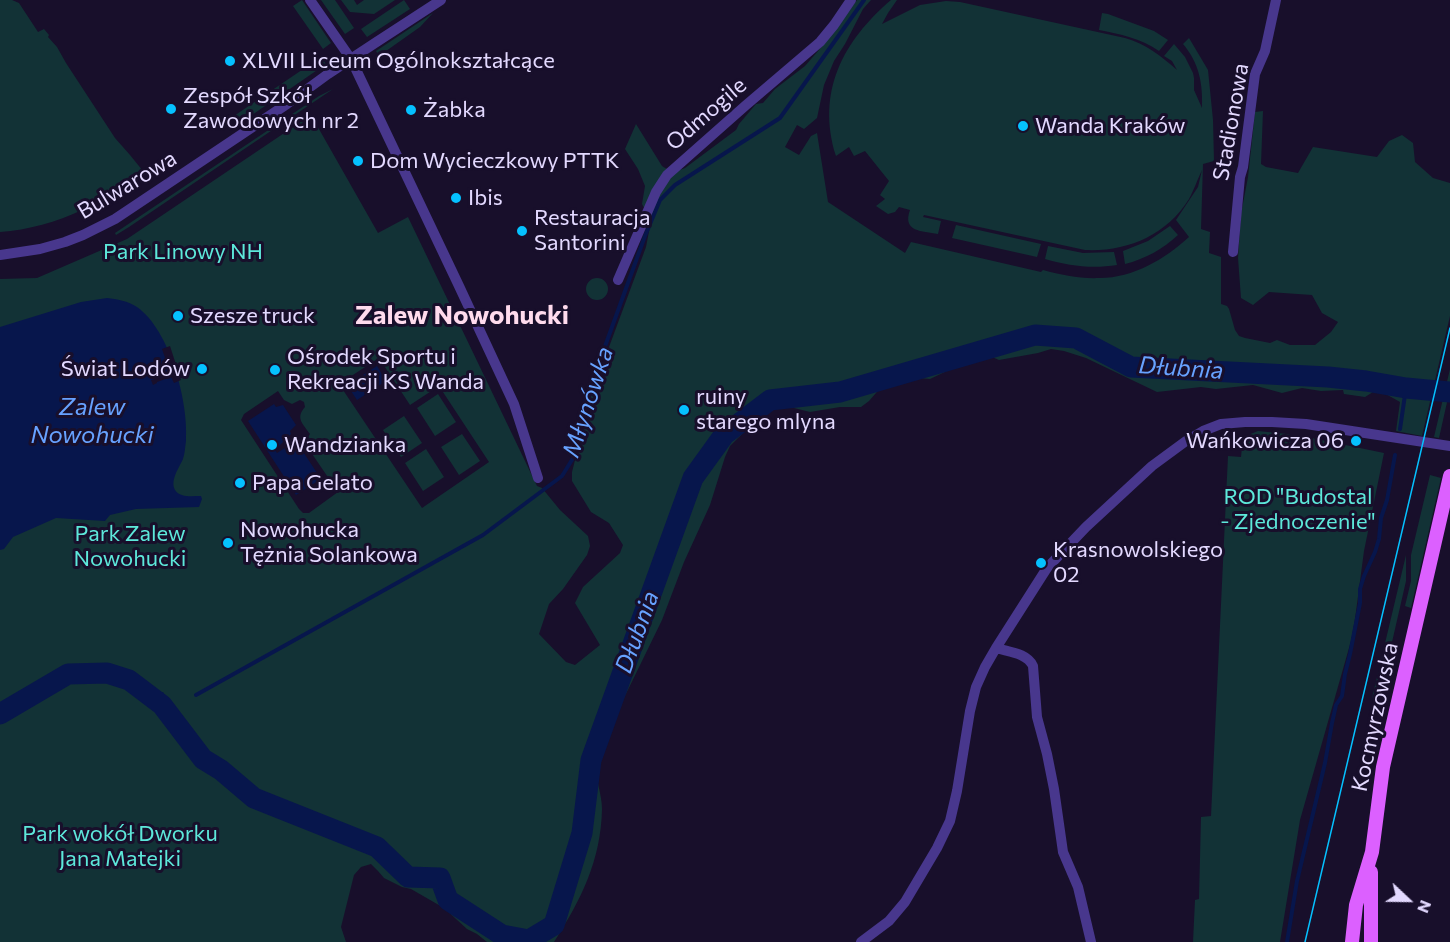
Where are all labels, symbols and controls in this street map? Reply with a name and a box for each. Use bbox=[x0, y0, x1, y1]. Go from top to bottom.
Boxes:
place label: XLVII Liceum Ogólnokształcące bbox=[242, 48, 555, 74]
marker: XLVII Liceum Ogólnokształcące bbox=[223, 54, 237, 68]
street label: Stadionowa bbox=[1208, 61, 1254, 183]
street label: Odmogile bbox=[660, 72, 752, 156]
place label: Zespół Szkół Zawodowych nr 2 bbox=[183, 83, 359, 134]
place label: Żabka bbox=[423, 97, 486, 123]
marker: Zespół Szkół Zawodowych nr 2 bbox=[164, 102, 178, 116]
marker: Żabka bbox=[404, 103, 418, 117]
place label: Wanda Kraków bbox=[1035, 113, 1185, 139]
marker: Wanda Kraków bbox=[1016, 119, 1030, 133]
street label: Bulwarowa bbox=[73, 145, 181, 225]
place label: Dom Wycieczkowy PTTK bbox=[370, 148, 620, 174]
marker: Dom Wycieczkowy PTTK bbox=[351, 154, 365, 168]
place label: Ibis bbox=[468, 185, 503, 211]
marker: Ibis bbox=[449, 191, 463, 205]
place label: Restauracja Santorini bbox=[534, 205, 650, 256]
marker: Restauracja Santorini bbox=[515, 224, 529, 238]
park label: Park Linowy NH bbox=[103, 239, 263, 265]
district label: Zalew Nowohucki bbox=[355, 299, 569, 331]
place label: Szesze truck bbox=[190, 303, 315, 329]
marker: Szesze truck bbox=[171, 309, 185, 323]
water label: Młynówka bbox=[557, 343, 619, 461]
place label: Ośrodek Sportu i Rekreacji KS Wanda bbox=[287, 344, 484, 396]
water label: Dłubnia bbox=[1138, 351, 1224, 385]
place label: Świat Lodów bbox=[61, 356, 190, 382]
marker: Świat Lodów bbox=[195, 362, 209, 376]
marker: Ośrodek Sportu i Rekreacji KS Wanda bbox=[268, 363, 282, 377]
place label: ruiny starego mlyna bbox=[696, 384, 836, 436]
water label: Zalew Nowohucki bbox=[30, 393, 154, 449]
marker: ruiny starego mlyna bbox=[677, 403, 691, 417]
place label: Wańkowicza 06 bbox=[1186, 428, 1344, 454]
place label: Wandzianka bbox=[284, 432, 406, 458]
marker: Wańkowicza 06 bbox=[1349, 434, 1363, 448]
marker: Wandzianka bbox=[265, 438, 279, 452]
place label: Papa Gelato bbox=[252, 470, 373, 496]
marker: Papa Gelato bbox=[233, 476, 247, 490]
park label: ROD "Budostal - Zjednoczenie" bbox=[1220, 484, 1376, 536]
place label: Nowohucka Tężnia Solankowa bbox=[240, 517, 418, 568]
park label: Park Zalew Nowohucki bbox=[73, 521, 187, 572]
marker: Nowohucka Tężnia Solankowa bbox=[221, 536, 235, 550]
place label: Krasnowolskiego 02 bbox=[1053, 537, 1223, 588]
marker: Krasnowolskiego 02 bbox=[1034, 556, 1048, 570]
water label: Dłubnia bbox=[609, 587, 665, 677]
street label: Kocmyrzowska bbox=[1346, 640, 1404, 794]
park label: Park wokół Dworku Jana Matejki bbox=[22, 821, 218, 872]
north arrow bbox=[1378, 870, 1438, 930]
text: N bbox=[1414, 898, 1436, 916]

